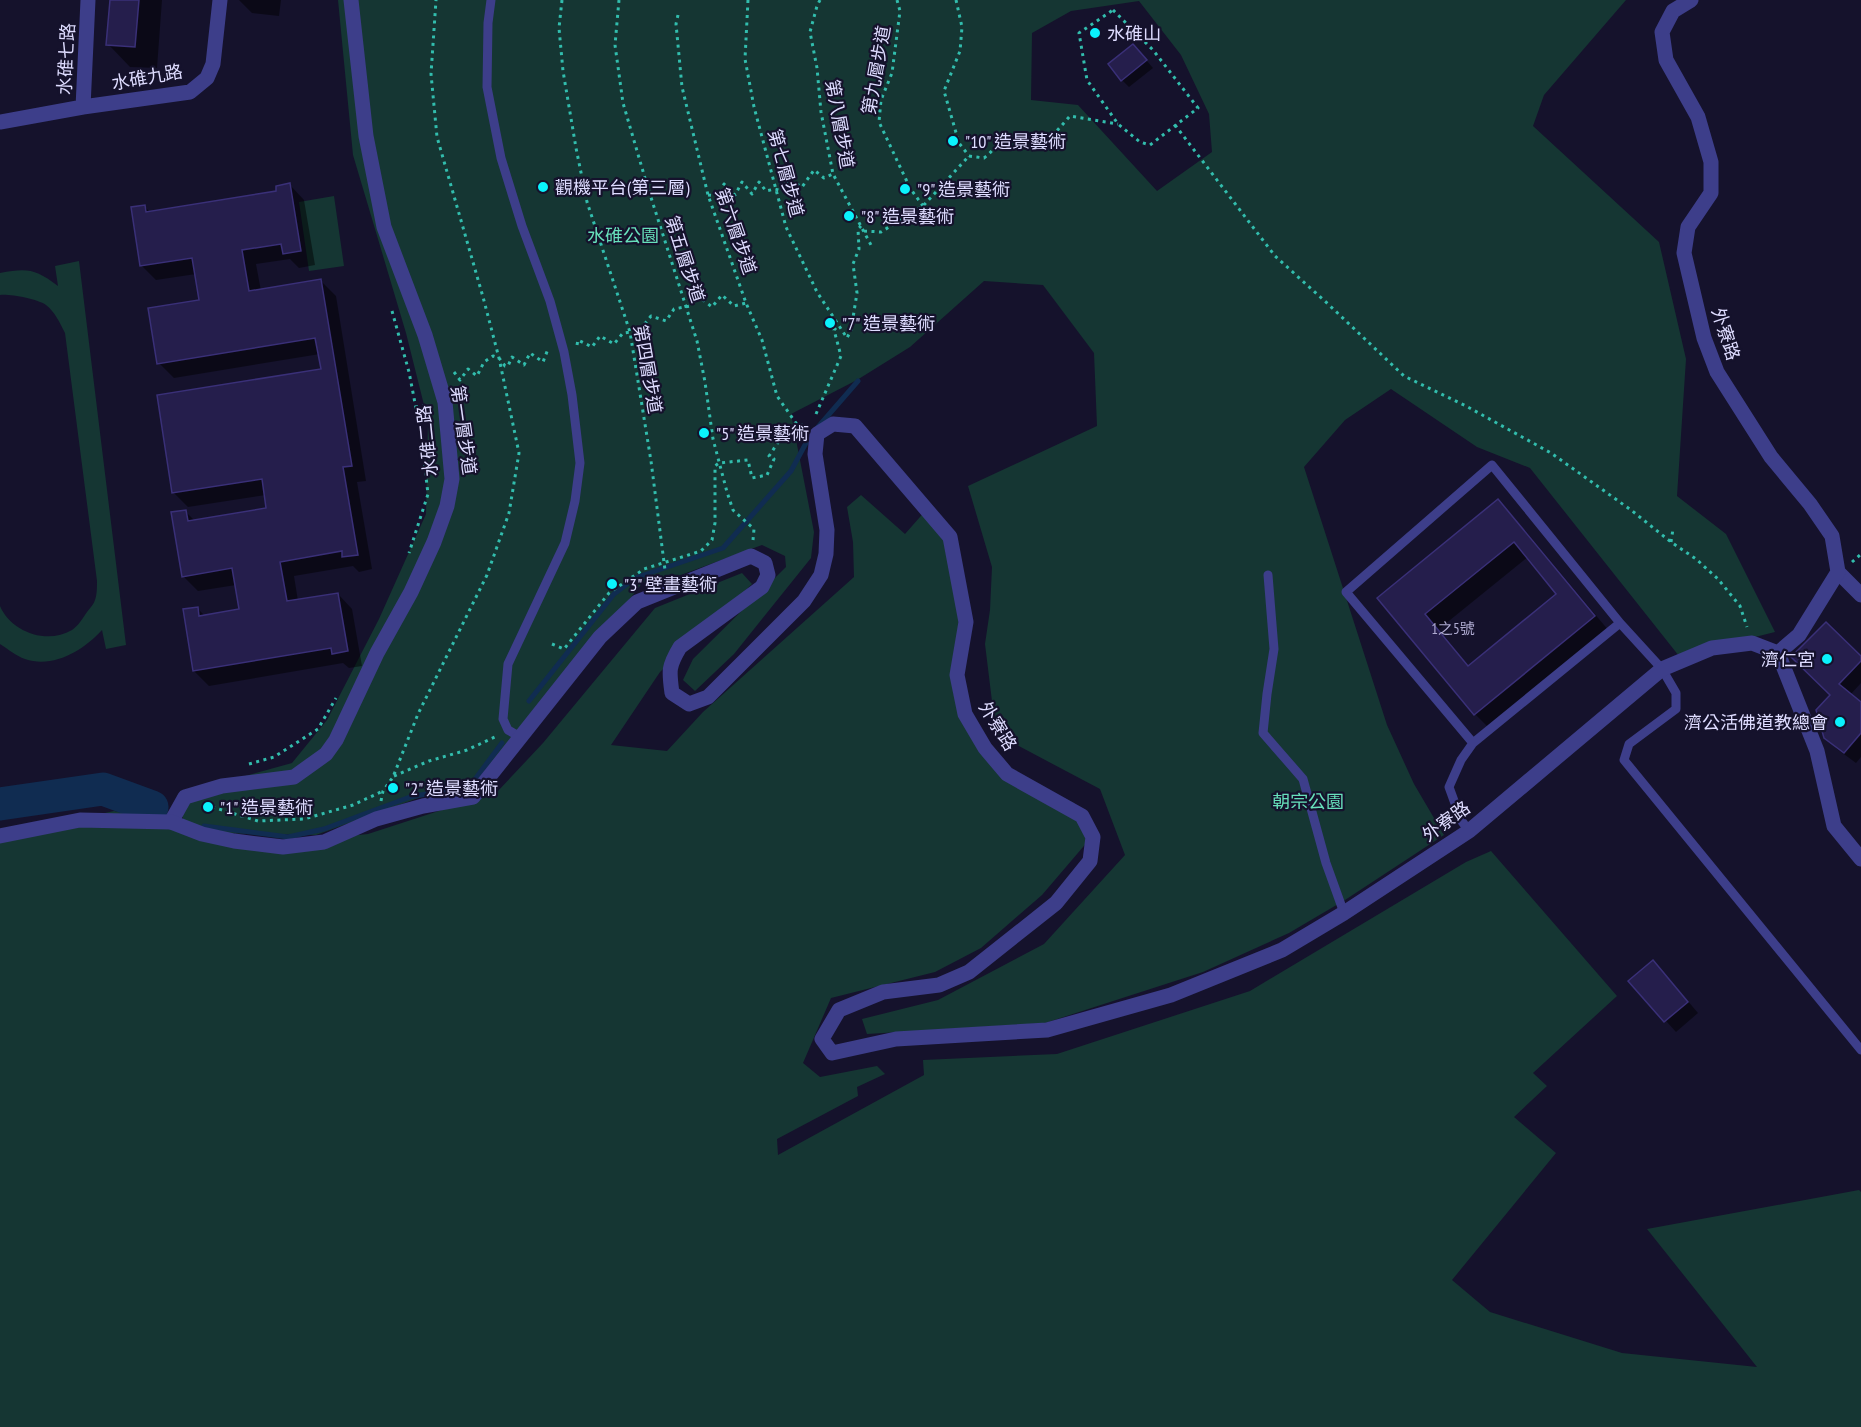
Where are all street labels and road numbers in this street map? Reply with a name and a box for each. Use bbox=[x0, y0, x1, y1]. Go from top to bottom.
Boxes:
street label: 水碓七路 bbox=[53, 22, 79, 96]
street label: 第九層步道 bbox=[857, 24, 895, 116]
street label: 水碓九路 bbox=[110, 59, 184, 95]
street label: 第八層步道 bbox=[821, 78, 859, 170]
street label: 第七層步道 bbox=[763, 127, 809, 219]
street label: 第六層步道 bbox=[710, 185, 762, 277]
street label: 第五層步道 bbox=[660, 213, 710, 305]
street label: 外寮路 bbox=[1707, 305, 1745, 363]
street label: 第四層步道 bbox=[629, 323, 667, 415]
street label: 第一層步道 bbox=[446, 384, 482, 476]
street label: 水碓二路 bbox=[412, 404, 442, 478]
street label: 外寮路 bbox=[974, 697, 1022, 755]
street label: 外寮路 bbox=[1417, 796, 1475, 846]

